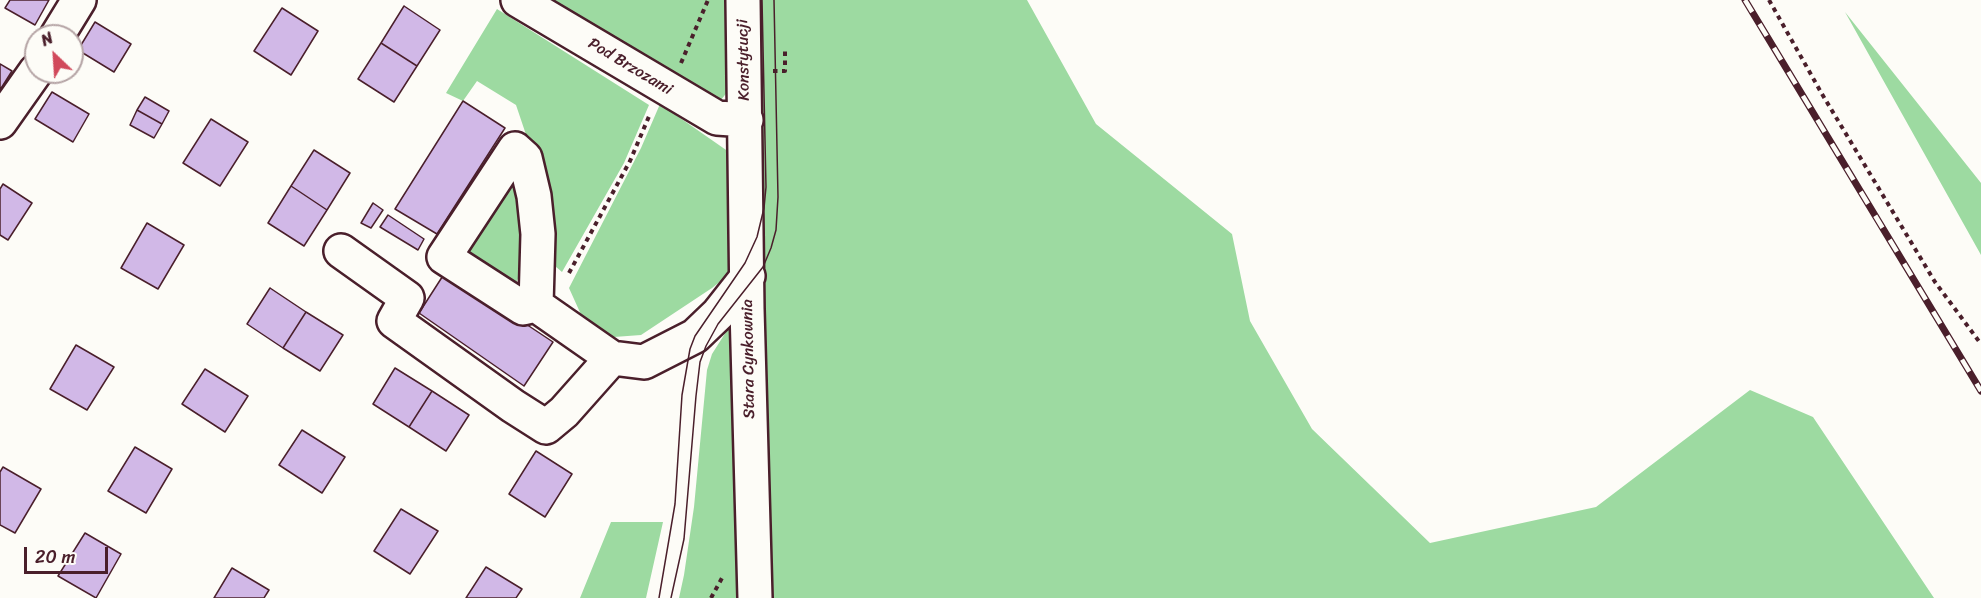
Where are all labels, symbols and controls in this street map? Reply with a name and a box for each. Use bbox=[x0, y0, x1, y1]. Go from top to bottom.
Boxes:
street label: Konstytucji bbox=[734, 19, 754, 101]
north arrow bbox=[24, 24, 84, 84]
text: N bbox=[36, 24, 58, 55]
street label: Pod Brzozami bbox=[584, 34, 676, 100]
street label: Stara Cynkownia bbox=[738, 299, 760, 419]
scale bar bbox=[27, 535, 111, 573]
text: 20 m bbox=[35, 541, 75, 573]

